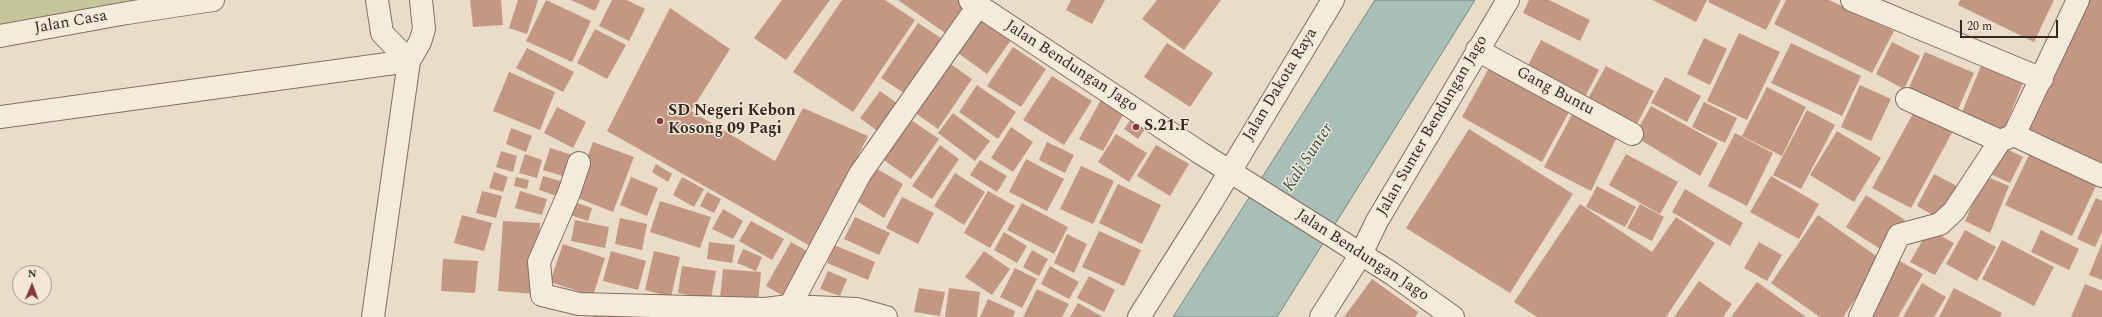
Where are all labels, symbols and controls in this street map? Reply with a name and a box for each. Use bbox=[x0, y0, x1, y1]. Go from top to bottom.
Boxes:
street label: Jalan Casa bbox=[33, 7, 109, 39]
scale bar bbox=[1962, 12, 2060, 38]
street label: Jalan Bendungan Jago bbox=[1001, 17, 1141, 117]
text: 20 m bbox=[1967, 17, 1992, 36]
street label: Jalan Dakota Raya bbox=[1240, 25, 1322, 145]
street label: Jalan Sunter Bendungan Jago bbox=[1373, 32, 1493, 220]
street label: Gang Buntu bbox=[1513, 63, 1597, 121]
place label: SD Negeri Kebon Kosong 09 Pagi bbox=[668, 102, 796, 140]
marker: SD Negeri Kebon Kosong 09 Pagi bbox=[655, 116, 665, 126]
place label: S.21.F bbox=[1144, 117, 1190, 137]
water label: Kali Sunter bbox=[1279, 120, 1339, 196]
marker: S.21.F bbox=[1131, 122, 1141, 132]
street label: Jalan Bendungan Jago bbox=[1292, 206, 1432, 306]
north arrow bbox=[12, 265, 52, 305]
text: N bbox=[28, 265, 37, 282]

